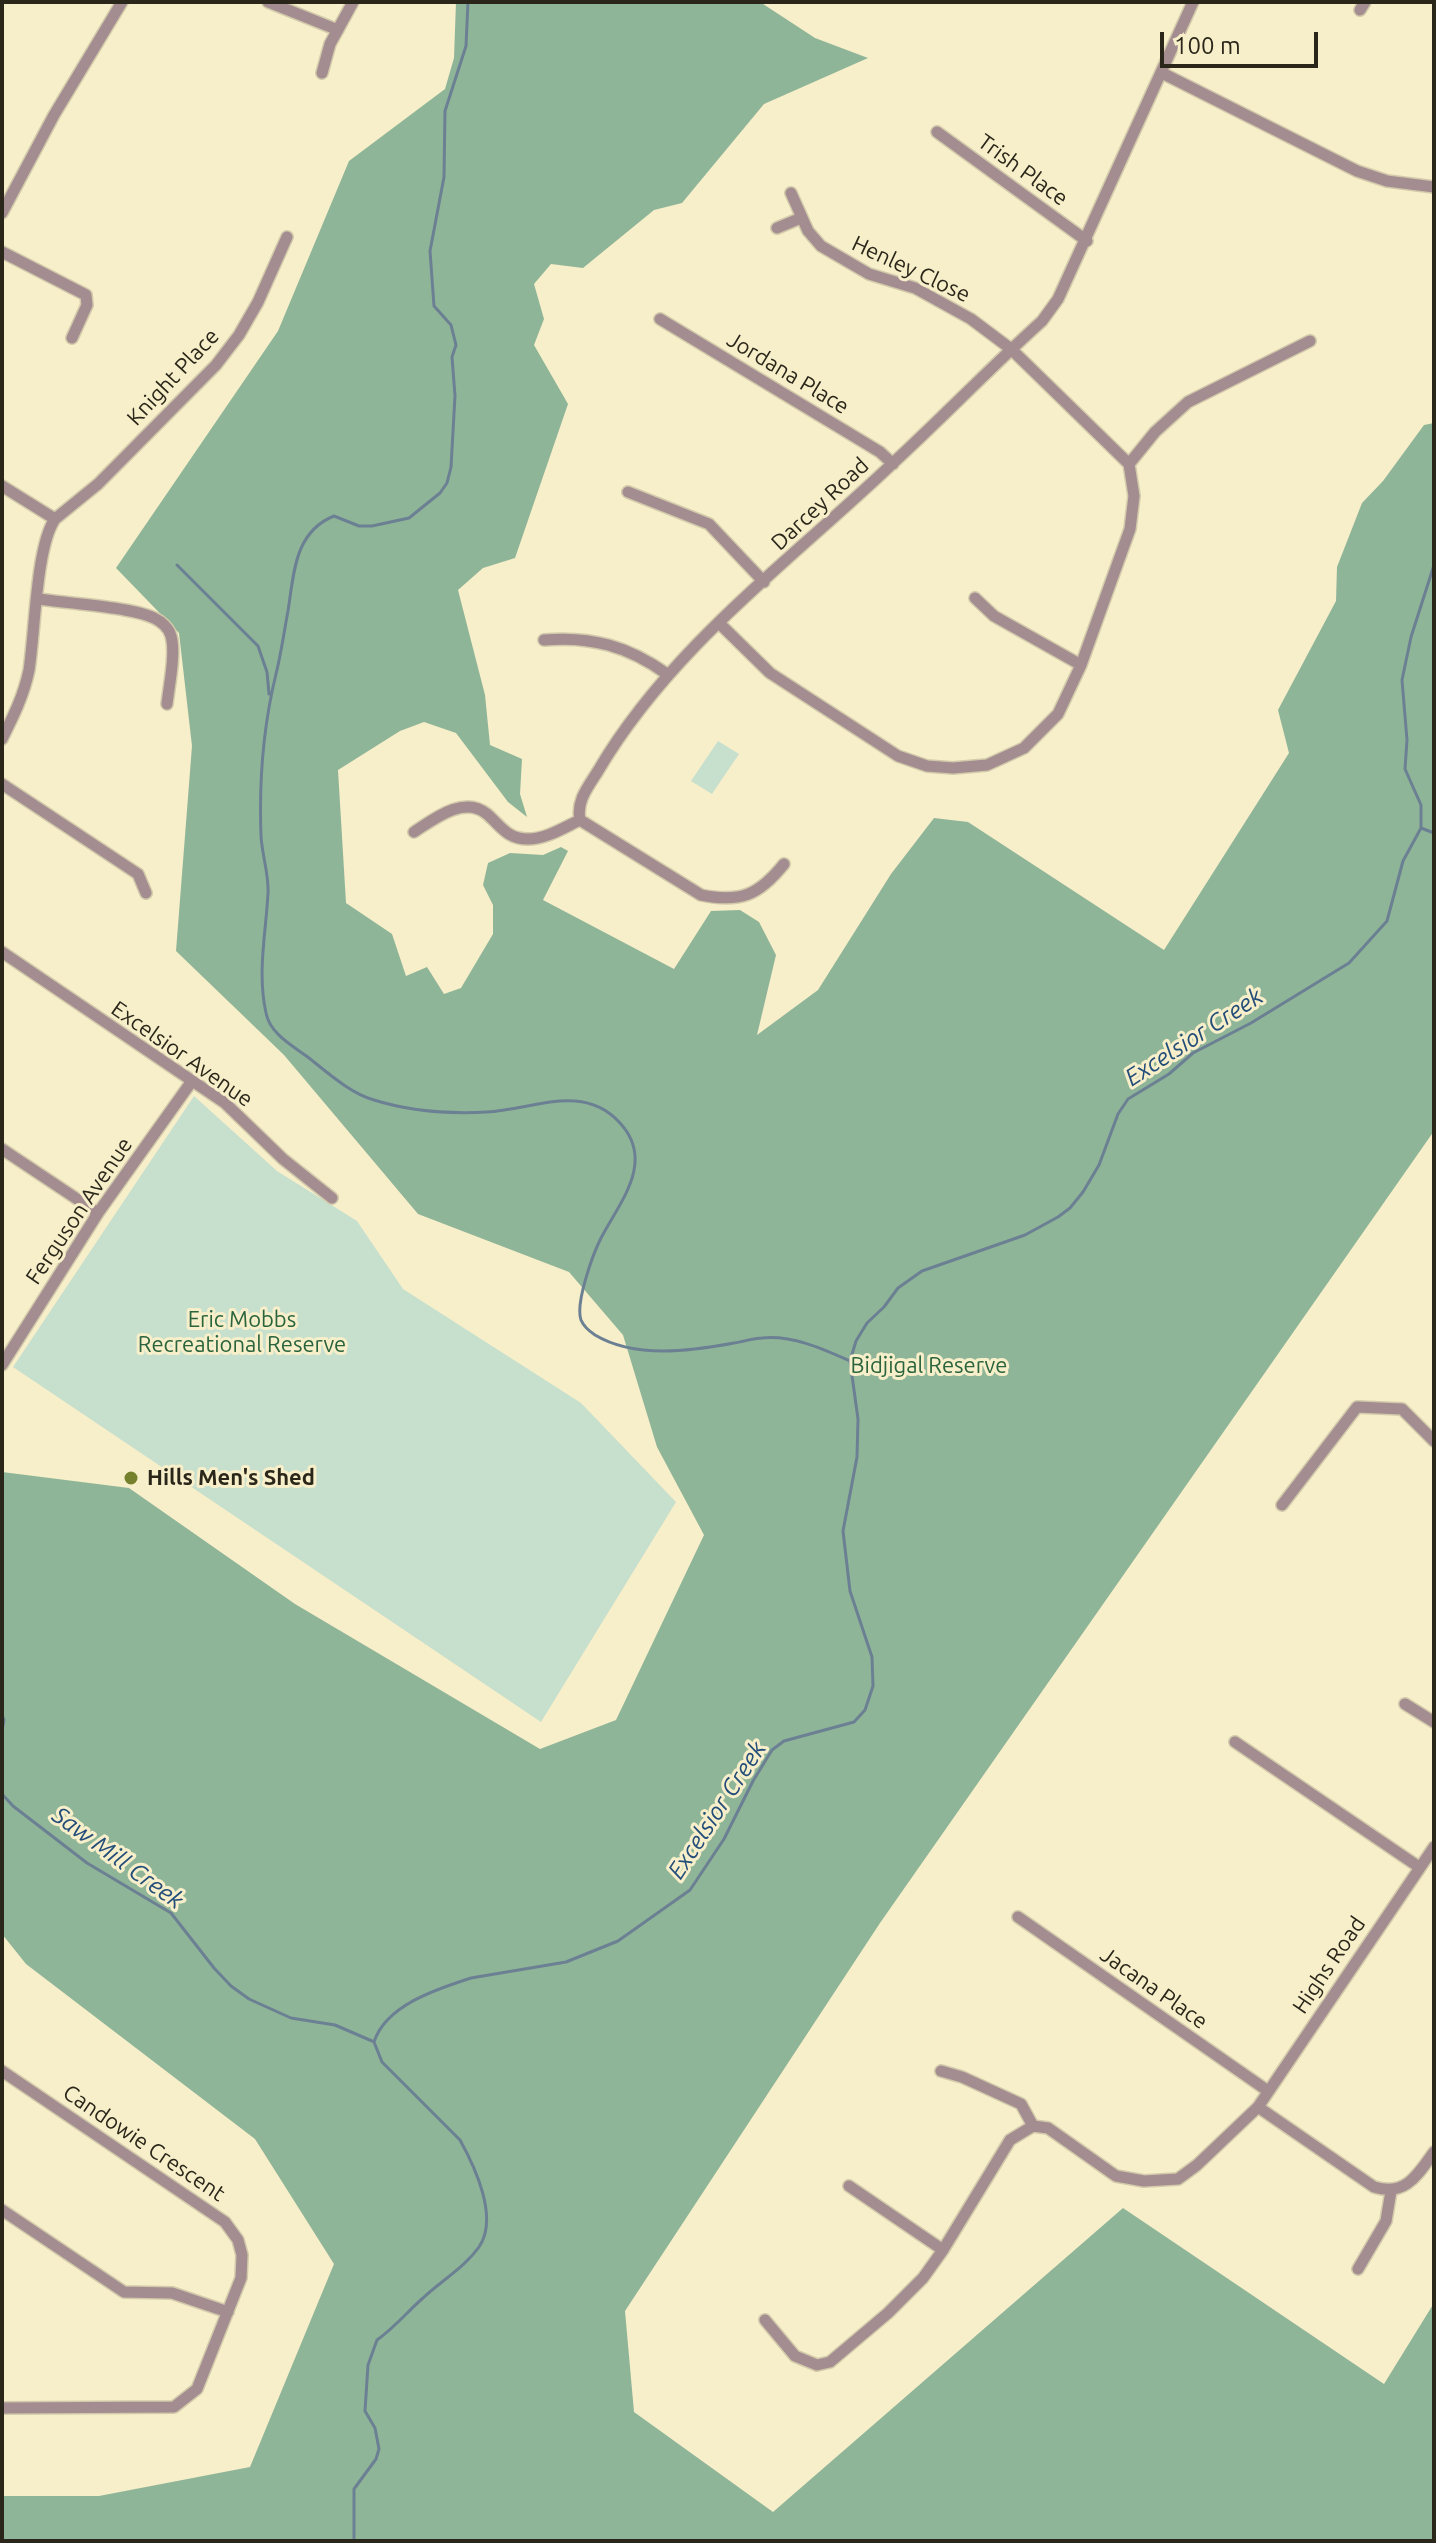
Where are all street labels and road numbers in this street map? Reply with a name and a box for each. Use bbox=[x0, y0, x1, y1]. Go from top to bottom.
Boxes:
street label: Trish Place bbox=[973, 128, 1073, 212]
street label: Henley Close bbox=[848, 230, 974, 308]
street label: Knight Place bbox=[121, 323, 225, 431]
street label: Jordana Place bbox=[722, 326, 854, 420]
street label: Darcey Road bbox=[766, 452, 874, 556]
street label: Excelsior Avenue bbox=[106, 995, 258, 1113]
street label: Ferguson Avenue bbox=[20, 1133, 138, 1289]
street label: Highs Road bbox=[1287, 1912, 1371, 2018]
street label: Jacana Place bbox=[1095, 1941, 1213, 2035]
street label: Candowie Crescent bbox=[58, 2079, 230, 2207]

